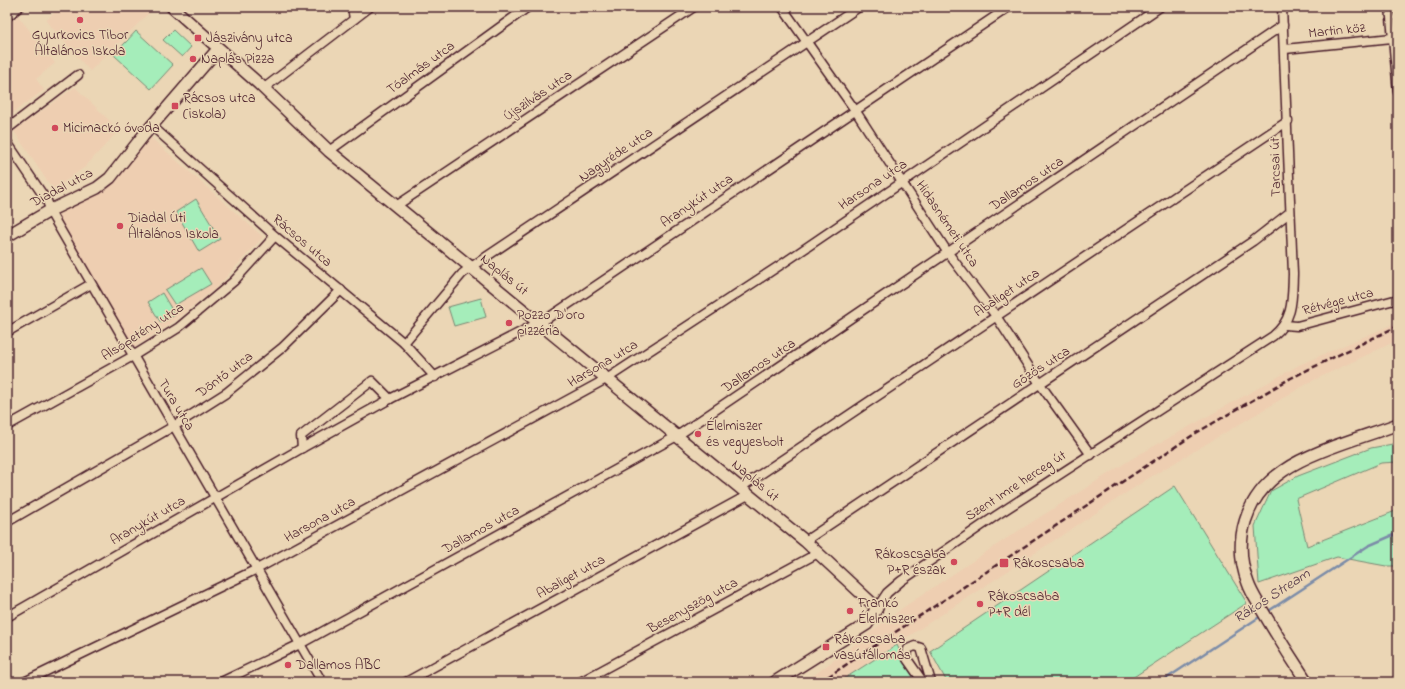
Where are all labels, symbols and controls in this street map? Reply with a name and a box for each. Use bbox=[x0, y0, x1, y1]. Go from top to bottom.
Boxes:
marker: Gyurkovics Tibor Általános Iskola bbox=[75, 15, 85, 25]
street label: Martin köz bbox=[1307, 18, 1367, 44]
place label: Gyurkovics Tibor Általános Iskola bbox=[32, 25, 129, 62]
place label: Jászivány utca bbox=[206, 28, 293, 50]
marker: Jászivány utca bbox=[193, 33, 203, 43]
street label: Tóalmás utca bbox=[383, 36, 459, 100]
place label: Naplás Pizza bbox=[201, 49, 274, 70]
marker: Naplás Pizza bbox=[188, 54, 198, 64]
street label: Újszilvás utca bbox=[499, 65, 577, 127]
place label: Rácsos utca (iskola) bbox=[183, 88, 256, 125]
marker: Rácsos utca (iskola) bbox=[170, 101, 180, 111]
place label: Micimackó óvoda bbox=[63, 118, 160, 139]
street label: Nagyréde utca bbox=[575, 122, 658, 189]
marker: Micimackó óvoda bbox=[50, 123, 60, 133]
street label: Tarcsai út bbox=[1265, 137, 1287, 197]
street label: Dallamos utca bbox=[985, 151, 1068, 217]
street label: Harsona utca bbox=[834, 154, 912, 216]
street label: Diadal utca bbox=[26, 163, 97, 214]
street label: Aranykút utca bbox=[656, 169, 738, 234]
street label: Hidasnémeti utca bbox=[910, 176, 984, 272]
place label: Diadal Úti Általános Iskola bbox=[127, 208, 219, 245]
street label: Rácsos utca bbox=[267, 210, 337, 272]
marker: Diadal Úti Általános Iskola bbox=[115, 221, 125, 231]
street label: Naplás út bbox=[475, 249, 533, 301]
street label: Abaliget utca bbox=[970, 263, 1045, 324]
street label: Rétvége utca bbox=[1300, 282, 1376, 323]
street label: Alsópetény utca bbox=[97, 297, 189, 367]
place label: Pozzo D'oro pizzéria bbox=[517, 305, 585, 342]
marker: Pozzo D'oro pizzéria bbox=[504, 318, 514, 328]
street label: Dallamos utca bbox=[717, 333, 800, 399]
street label: Harsona utca bbox=[564, 335, 642, 393]
street label: Gőzös utca bbox=[1007, 341, 1075, 395]
street label: Döntő utca bbox=[191, 347, 258, 404]
street label: Tura utca bbox=[152, 375, 200, 435]
place label: Élelmiszer és vegyesbolt bbox=[706, 416, 784, 454]
marker: Élelmiszer és vegyesbolt bbox=[693, 429, 703, 439]
street label: Szent Imre herceg út bbox=[961, 445, 1071, 527]
street label: Naplás út bbox=[726, 455, 784, 508]
street label: Aranykút utca bbox=[106, 491, 190, 552]
street label: Harsona utca bbox=[280, 492, 360, 548]
street label: Dallamos utca bbox=[438, 500, 523, 560]
place label: Rákoscsaba P+R észak bbox=[875, 544, 947, 581]
street label: Abaliget utca bbox=[533, 549, 610, 605]
place label: Rákoscsaba bbox=[1013, 553, 1084, 574]
marker: Rákoscsaba P+R észak bbox=[949, 557, 959, 567]
marker: Rákoscsaba bbox=[998, 557, 1010, 569]
water label: Rákos Stream bbox=[1229, 563, 1315, 629]
street label: Besenyszög utca bbox=[643, 573, 742, 641]
place label: Rákoscsaba P+R dél bbox=[988, 586, 1059, 623]
place label: Frankó Élelmiszer bbox=[857, 593, 915, 630]
marker: Rákoscsaba P+R dél bbox=[975, 599, 985, 609]
marker: Frankó Élelmiszer bbox=[845, 606, 855, 616]
place label: Rákoscsaba vasútállomás bbox=[834, 629, 911, 666]
marker: Rákoscsaba vasútállomás bbox=[821, 642, 831, 652]
place label: Dallamos ABC bbox=[295, 655, 381, 676]
marker: Dallamos ABC bbox=[283, 660, 293, 670]

